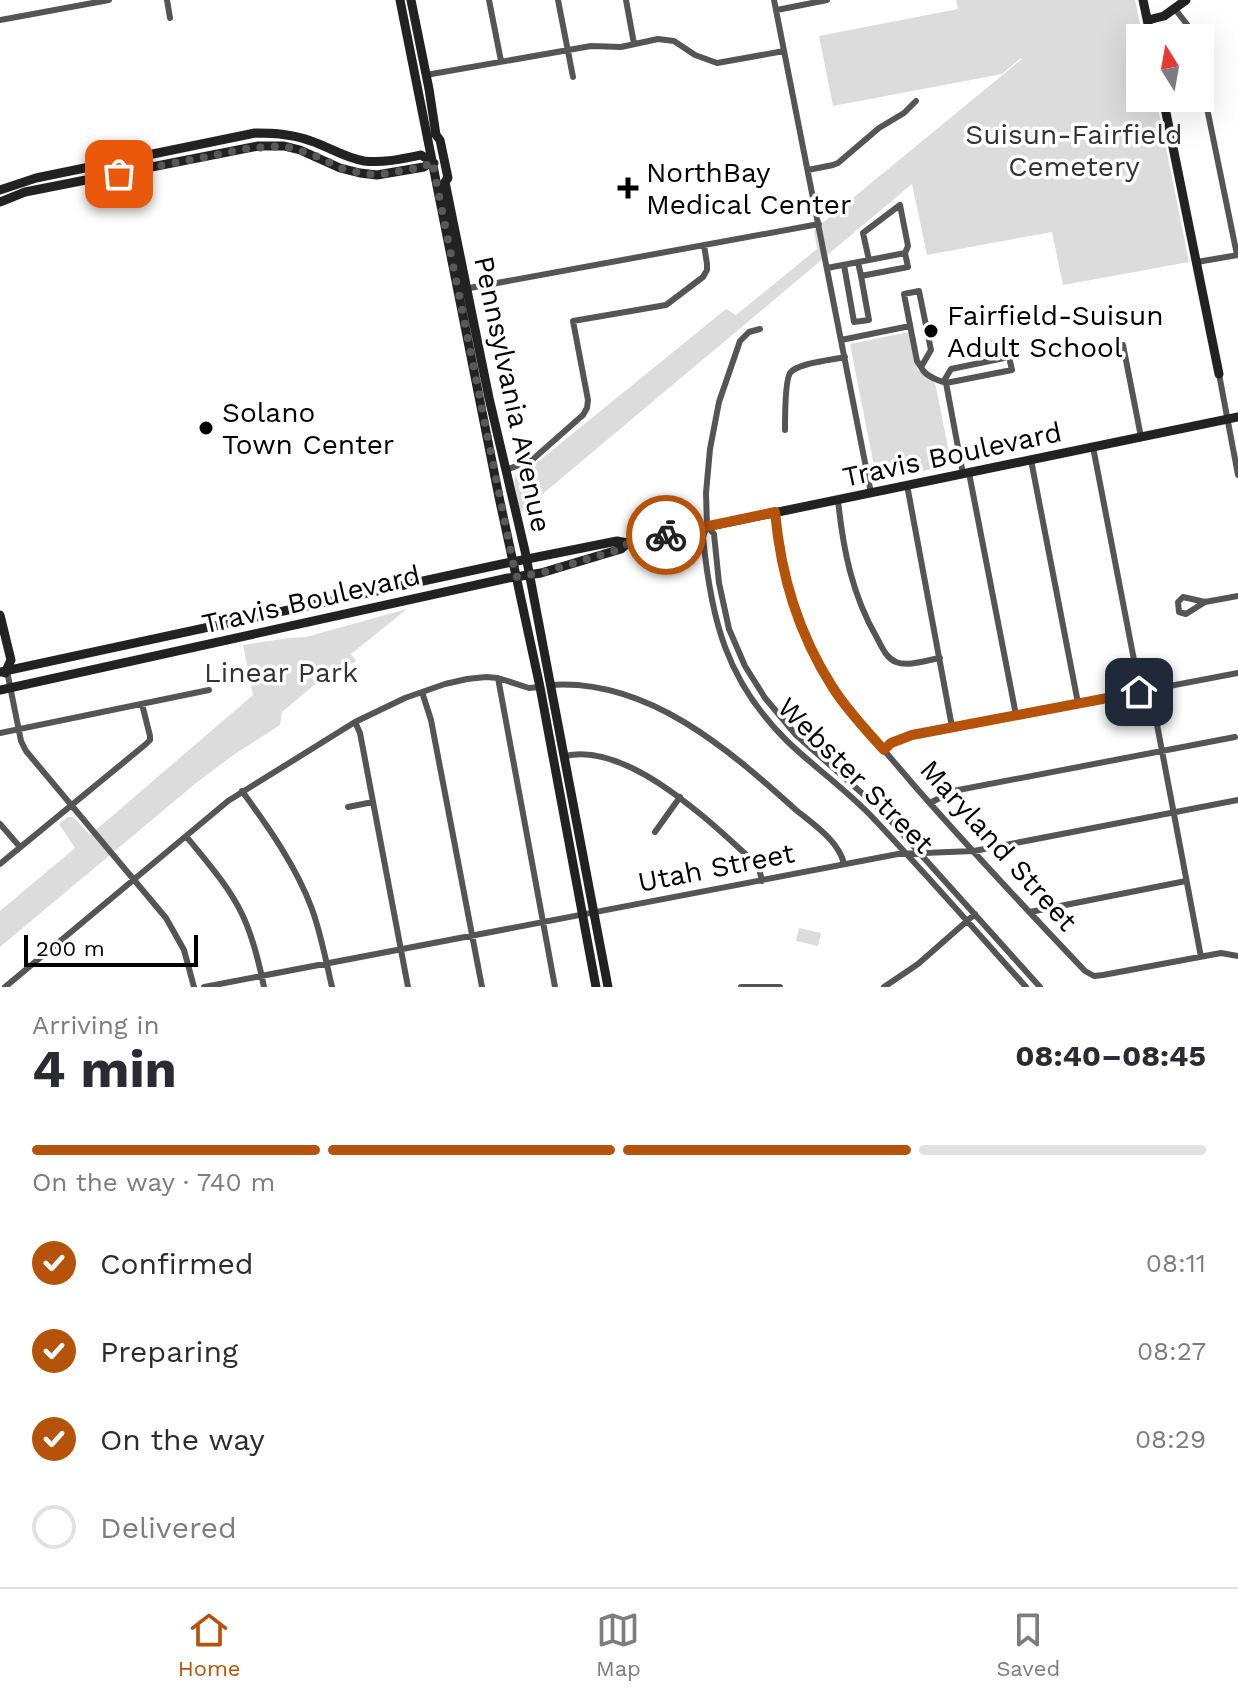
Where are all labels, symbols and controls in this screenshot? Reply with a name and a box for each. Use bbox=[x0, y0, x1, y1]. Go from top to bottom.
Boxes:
north arrow bbox=[1126, 24, 1214, 112]
map controls bbox=[1126, 24, 1214, 112]
park label: Suisun-Fairfield Cemetery bbox=[965, 118, 1183, 183]
pin bbox=[85, 140, 153, 208]
icon: bag bbox=[97, 152, 141, 196]
place label: NorthBay Medical Center bbox=[646, 156, 851, 221]
marker: NorthBay Medical Center bbox=[617, 177, 639, 199]
street label: Pennsylvania Avenue bbox=[467, 253, 558, 535]
place label: Fairfield-Suisun Adult School bbox=[947, 299, 1164, 364]
marker: Fairfield-Suisun Adult School bbox=[922, 322, 940, 340]
place label: Solano Town Center bbox=[222, 396, 394, 461]
street label: Travis Boulevard bbox=[840, 415, 1065, 494]
marker: Solano Town Center bbox=[197, 419, 215, 437]
courier bbox=[626, 495, 706, 575]
icon: bike bbox=[644, 513, 688, 557]
street label: Travis Boulevard bbox=[199, 558, 423, 641]
park label: Linear Park bbox=[204, 656, 358, 689]
pin bbox=[1105, 658, 1173, 726]
icon: home bbox=[1117, 670, 1161, 714]
street label: Webster Street bbox=[771, 691, 941, 860]
street label: Maryland Street bbox=[913, 753, 1084, 938]
street label: Utah Street bbox=[635, 836, 797, 899]
scale bar bbox=[24, 931, 198, 967]
text: 200 m bbox=[36, 936, 105, 961]
text: Arriving in bbox=[32, 1010, 160, 1040]
text: 08:40–08:45 bbox=[1015, 1038, 1206, 1073]
text: 4 min bbox=[32, 1039, 177, 1100]
text: On the way · 740 m bbox=[32, 1167, 275, 1197]
icon: check bbox=[32, 1241, 76, 1285]
text: Confirmed bbox=[100, 1246, 254, 1281]
text: 08:11 bbox=[1146, 1248, 1206, 1278]
icon: check bbox=[32, 1329, 76, 1373]
text: Preparing bbox=[100, 1334, 238, 1369]
text: 08:27 bbox=[1137, 1336, 1206, 1366]
icon: check bbox=[32, 1417, 76, 1461]
text: On the way bbox=[100, 1422, 265, 1457]
text: 08:29 bbox=[1135, 1424, 1206, 1454]
text: Delivered bbox=[100, 1510, 237, 1545]
tab: Home bbox=[178, 1608, 241, 1681]
tab: Map bbox=[596, 1608, 641, 1681]
tab: Saved bbox=[996, 1608, 1060, 1681]

